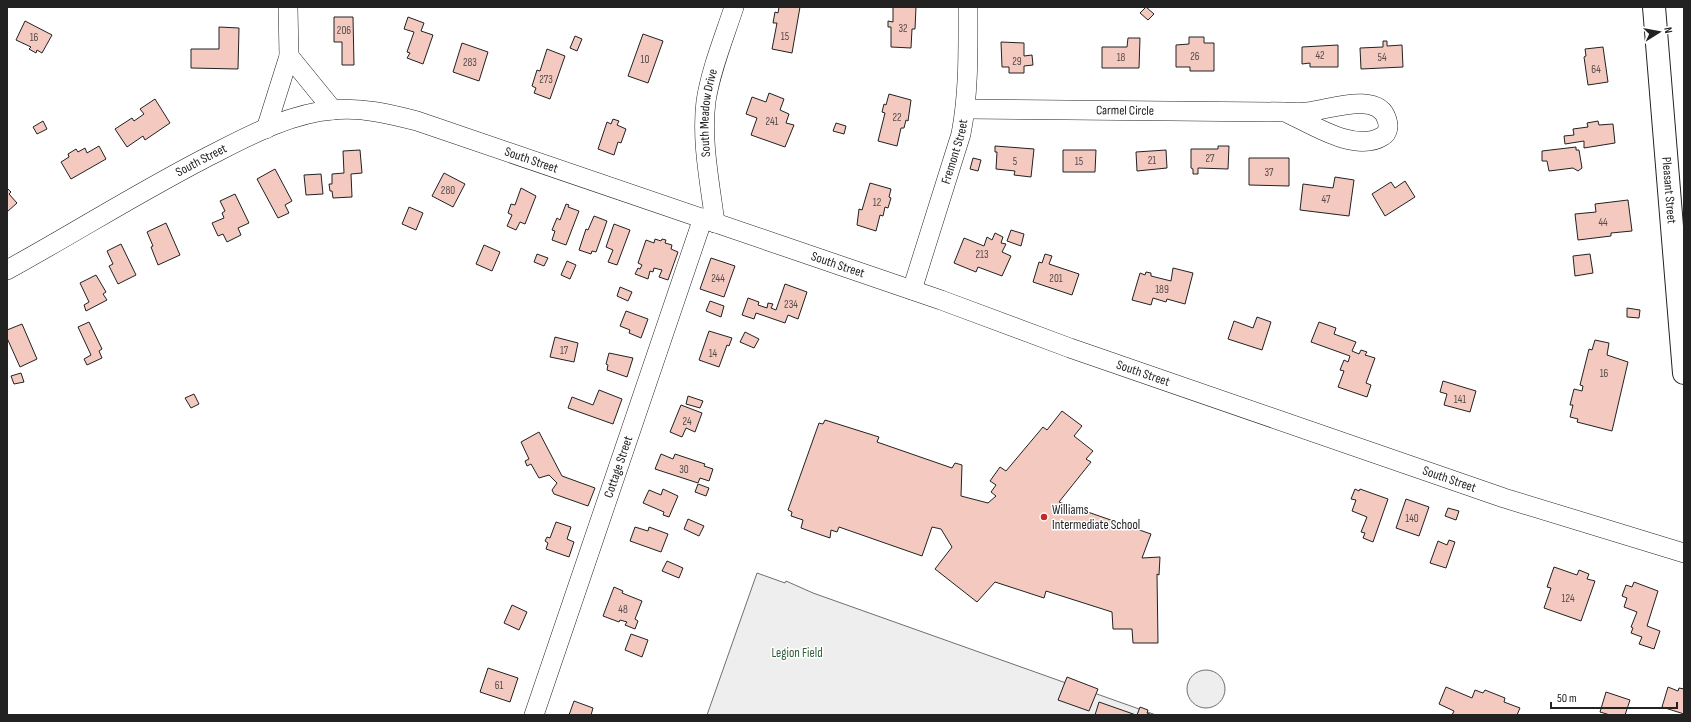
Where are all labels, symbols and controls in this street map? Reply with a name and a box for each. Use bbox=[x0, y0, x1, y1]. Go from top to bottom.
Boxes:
north arrow bbox=[1639, 12, 1679, 52]
house number: 32 bbox=[898, 22, 908, 35]
house number: 206 bbox=[337, 24, 351, 37]
text: N bbox=[1661, 26, 1675, 34]
house number: 15 bbox=[781, 30, 789, 43]
house number: 16 bbox=[30, 31, 39, 44]
house number: 42 bbox=[1315, 49, 1325, 62]
house number: 26 bbox=[1190, 50, 1200, 63]
house number: 18 bbox=[1117, 51, 1126, 64]
house number: 54 bbox=[1377, 51, 1387, 64]
house number: 10 bbox=[641, 53, 649, 66]
house number: 29 bbox=[1012, 55, 1022, 68]
house number: 283 bbox=[463, 56, 477, 69]
house number: 64 bbox=[1591, 63, 1601, 76]
street label: South Meadow Drive bbox=[697, 67, 721, 158]
house number: 273 bbox=[539, 73, 553, 86]
street label: Carmel Circle bbox=[1096, 102, 1154, 119]
house number: 22 bbox=[892, 111, 902, 124]
house number: 241 bbox=[766, 115, 779, 128]
street label: Fremont Street bbox=[938, 118, 971, 186]
street label: South Street bbox=[173, 140, 229, 180]
street label: South Street bbox=[502, 143, 560, 177]
house number: 27 bbox=[1206, 152, 1215, 165]
house number: 21 bbox=[1148, 154, 1156, 167]
house number: 5 bbox=[1013, 155, 1017, 168]
house number: 15 bbox=[1075, 155, 1083, 168]
street label: Pleasant Street bbox=[1658, 156, 1680, 224]
house number: 37 bbox=[1264, 166, 1274, 179]
house number: 280 bbox=[441, 184, 455, 197]
house number: 47 bbox=[1322, 193, 1331, 206]
house number: 12 bbox=[873, 196, 882, 209]
house number: 44 bbox=[1598, 216, 1608, 229]
street label: South Street bbox=[809, 248, 867, 281]
house number: 213 bbox=[975, 248, 989, 261]
house number: 244 bbox=[711, 272, 725, 285]
house number: 201 bbox=[1049, 272, 1063, 285]
house number: 189 bbox=[1155, 283, 1169, 296]
house number: 234 bbox=[784, 298, 798, 311]
house number: 17 bbox=[560, 344, 569, 357]
house number: 14 bbox=[709, 347, 718, 360]
street label: South Street bbox=[1114, 357, 1172, 390]
house number: 16 bbox=[1600, 367, 1609, 380]
house number: 141 bbox=[1454, 393, 1466, 406]
house number: 24 bbox=[682, 415, 692, 428]
street label: Cottage Street bbox=[600, 434, 636, 500]
street label: South Street bbox=[1420, 462, 1478, 496]
house number: 30 bbox=[679, 463, 689, 476]
place label: Williams Intermediate School bbox=[1052, 502, 1140, 533]
marker: Williams Intermediate School bbox=[1039, 512, 1049, 522]
house number: 140 bbox=[1405, 512, 1419, 525]
house number: 124 bbox=[1561, 592, 1575, 605]
house number: 48 bbox=[618, 603, 628, 616]
park label: Legion Field bbox=[771, 645, 823, 661]
house number: 61 bbox=[495, 679, 503, 692]
scale bar bbox=[1551, 684, 1677, 710]
text: 50 m bbox=[1557, 691, 1577, 706]

